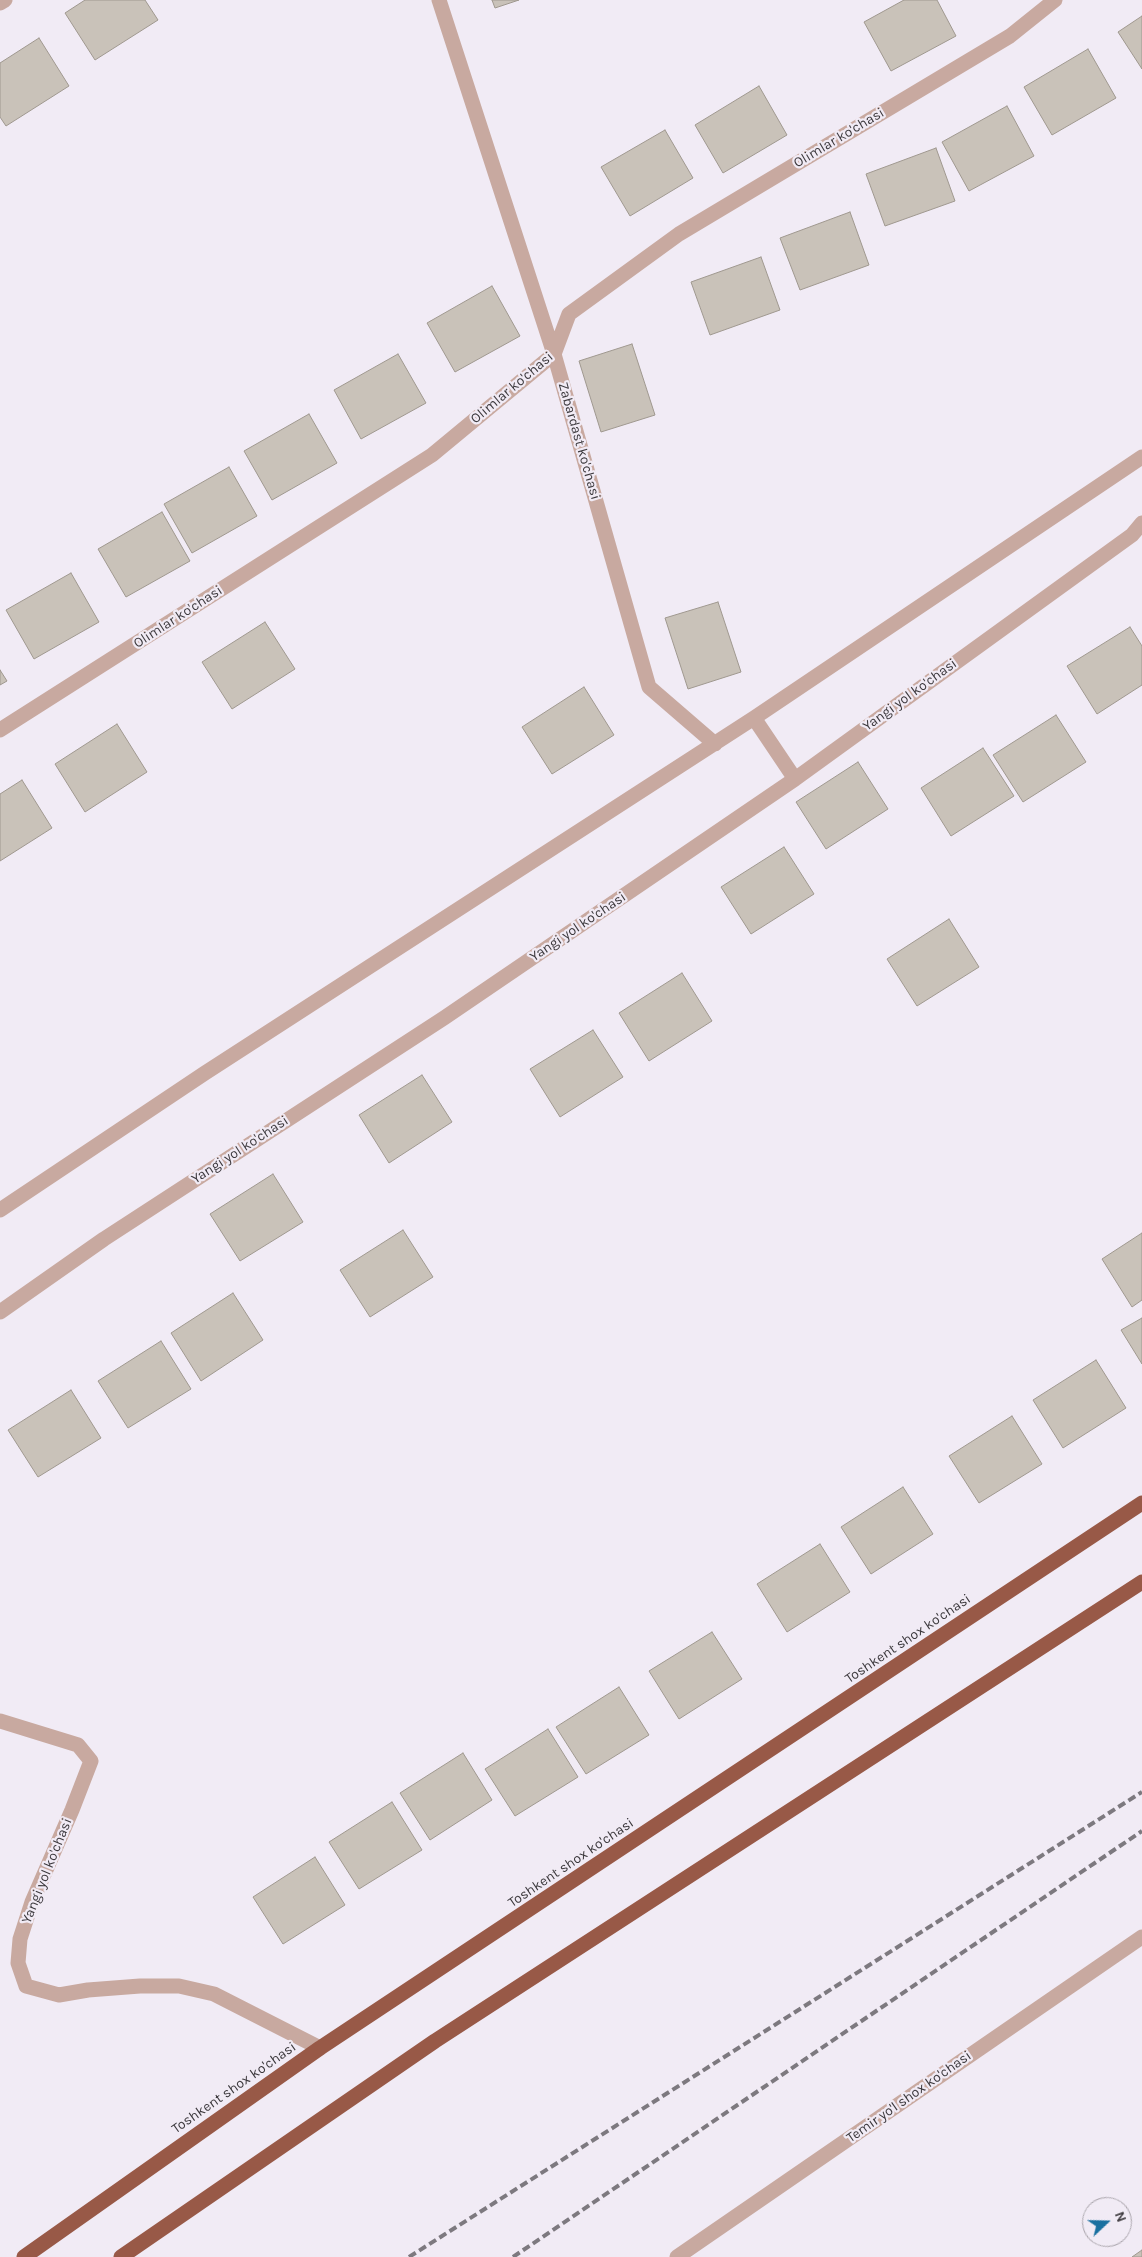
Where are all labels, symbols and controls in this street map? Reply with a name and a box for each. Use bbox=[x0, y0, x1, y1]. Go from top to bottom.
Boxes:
street label: Olimlar ko'chasi bbox=[791, 104, 887, 172]
street label: Olimlar ko'chasi bbox=[467, 349, 557, 427]
street label: Zabardast ko'chasi bbox=[554, 380, 604, 502]
street label: Olimlar ko'chasi bbox=[130, 582, 226, 652]
street label: Yangi yol ko'chasi bbox=[860, 655, 960, 735]
street label: Yangi yol ko'chasi bbox=[527, 889, 629, 965]
street label: Yangi yol ko'chasi bbox=[188, 1112, 292, 1188]
street label: Toshkent shox ko'chasi bbox=[842, 1591, 974, 1687]
street label: Toshkent shox ko'chasi bbox=[505, 1815, 637, 1911]
street label: Yangi yol ko'chasi bbox=[18, 1816, 76, 1926]
street label: Toshkent shox ko'chasi bbox=[169, 2039, 299, 2137]
street label: Temir yo'l shox ko'chasi bbox=[843, 2048, 975, 2146]
north arrow bbox=[1082, 2197, 1132, 2247]
text: N bbox=[1111, 2209, 1130, 2225]

